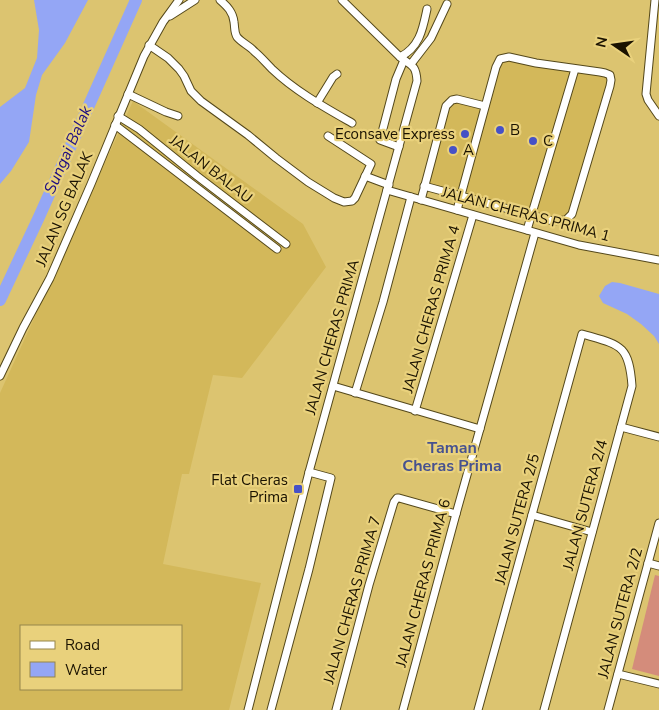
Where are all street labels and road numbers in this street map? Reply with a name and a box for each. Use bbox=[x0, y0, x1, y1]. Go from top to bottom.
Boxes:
street label: JALAN BALAU bbox=[165, 130, 257, 208]
street label: JALAN SG BALAK bbox=[30, 148, 97, 270]
street label: JALAN CHERAS PRIMA 1 bbox=[439, 182, 612, 246]
street label: JALAN CHERAS PRIMA 4 bbox=[397, 223, 465, 396]
street label: JALAN CHERAS PRIMA bbox=[300, 257, 364, 418]
street label: JALAN SUTERA 2/4 bbox=[558, 438, 612, 573]
street label: JALAN SUTERA 2/5 bbox=[490, 452, 544, 587]
street label: JALAN CHERAS PRIMA 6 bbox=[391, 497, 455, 670]
street label: JALAN CHERAS PRIMA 7 bbox=[318, 514, 386, 687]
street label: JALAN SUTERA 2/2 bbox=[593, 546, 647, 681]

